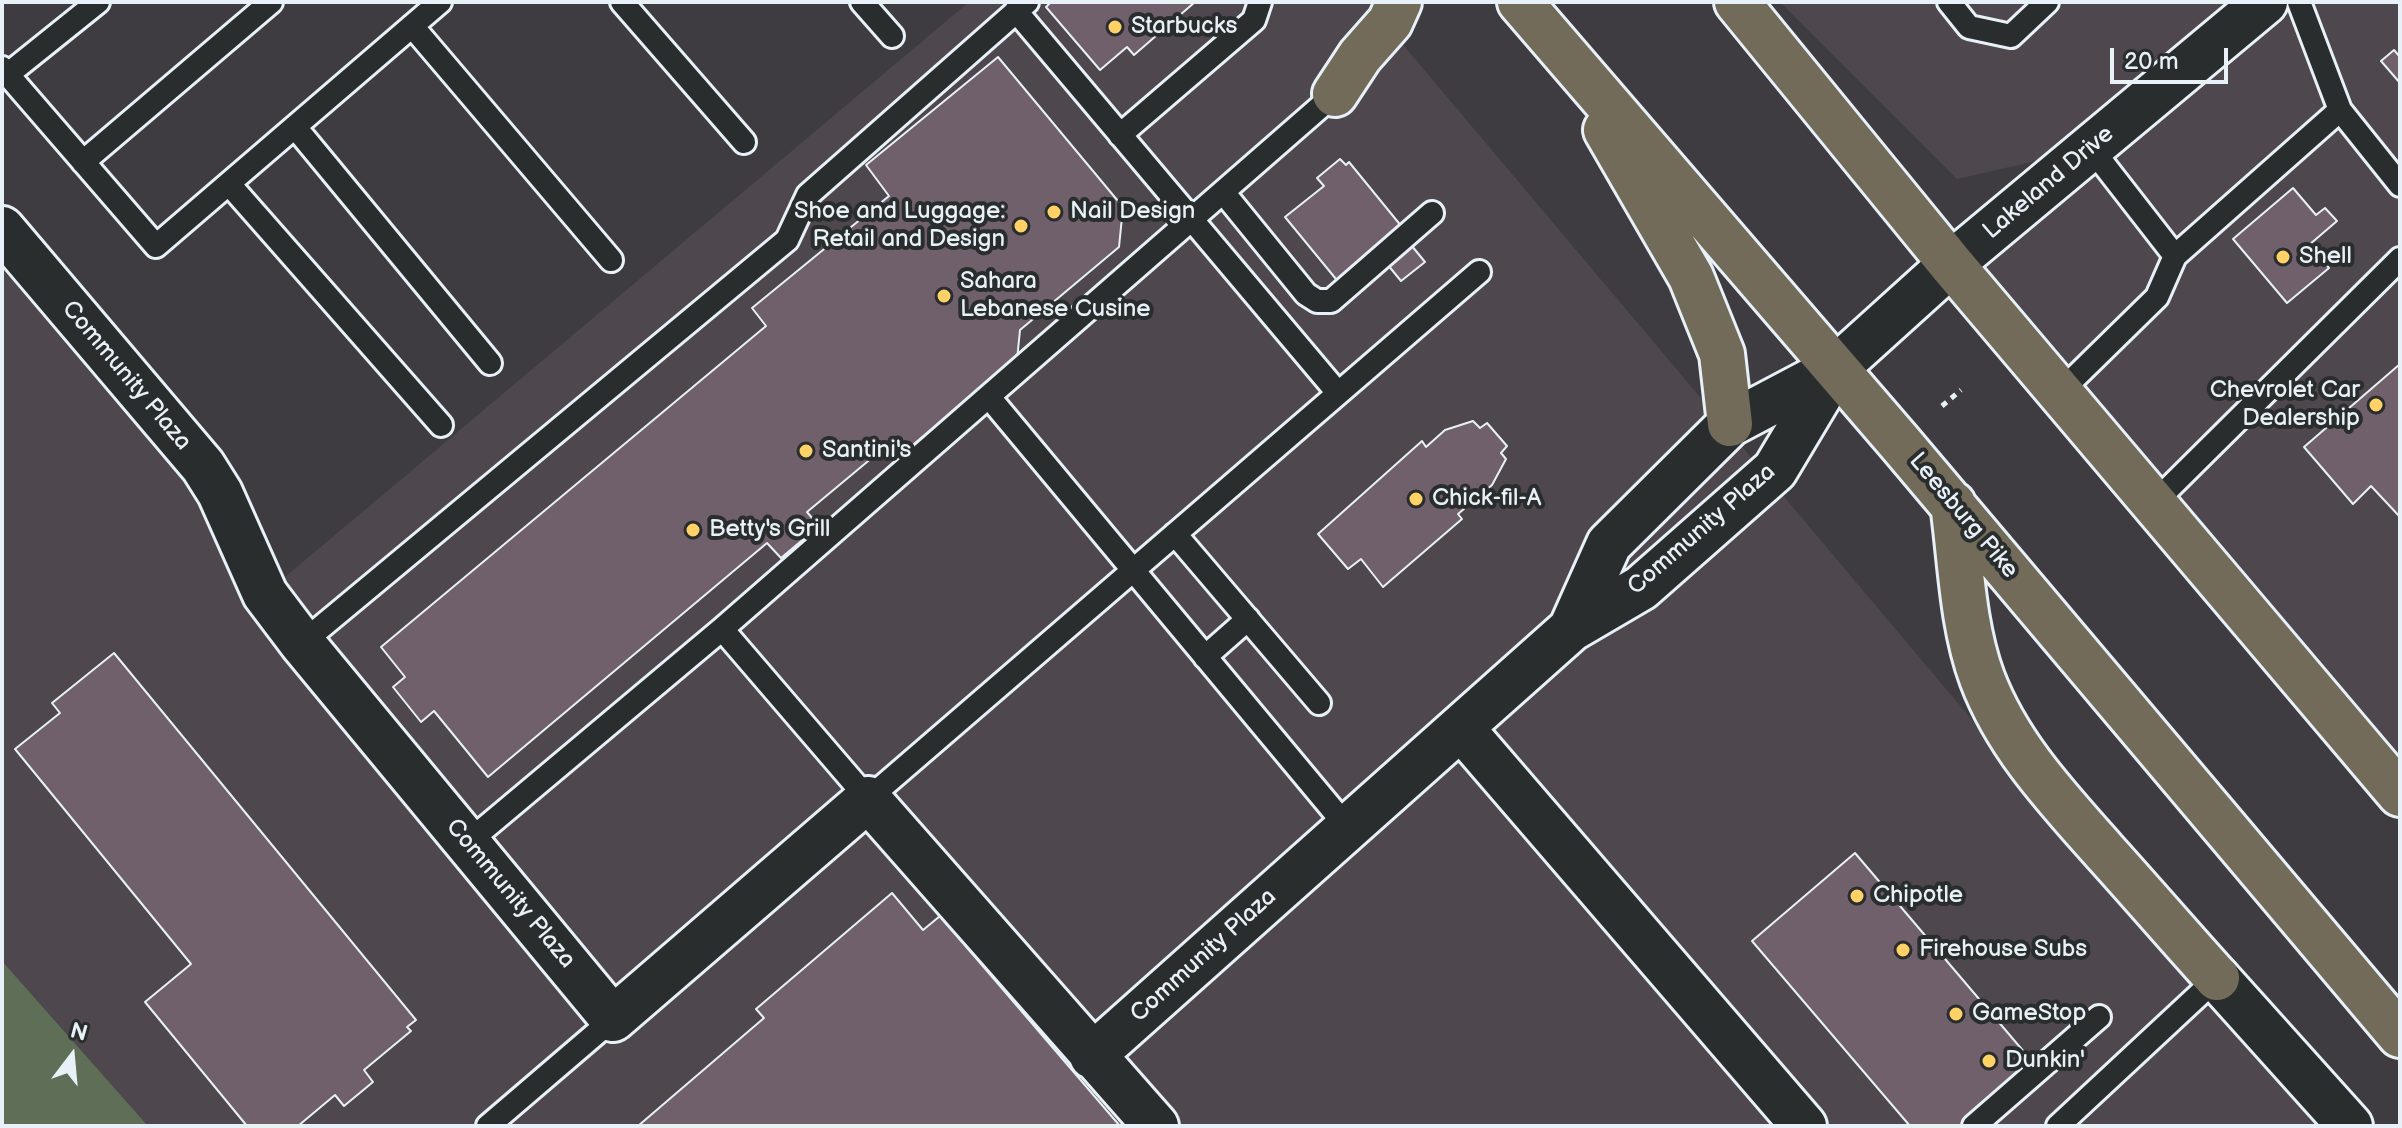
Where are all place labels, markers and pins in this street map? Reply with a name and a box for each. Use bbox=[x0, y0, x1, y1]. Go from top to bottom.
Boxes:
place label: Starbucks bbox=[1131, 13, 1237, 41]
marker: Starbucks bbox=[1106, 18, 1124, 36]
place label: Shoe and Luggage: Retail and Design bbox=[794, 198, 1005, 254]
place label: Nail Design bbox=[1070, 198, 1195, 226]
marker: Nail Design bbox=[1045, 203, 1063, 221]
marker: Shoe and Luggage: Retail and Design bbox=[1012, 217, 1030, 235]
place label: Shell bbox=[2299, 243, 2352, 271]
marker: Shell bbox=[2274, 248, 2292, 266]
place label: Sahara Lebanese Cusine bbox=[960, 268, 1150, 324]
marker: Sahara Lebanese Cusine bbox=[935, 287, 953, 305]
place label: Chevrolet Car Dealership bbox=[2210, 377, 2360, 433]
marker: Chevrolet Car Dealership bbox=[2367, 396, 2385, 414]
place label: Santini's bbox=[822, 437, 911, 465]
marker: Santini's bbox=[797, 442, 815, 460]
place label: Chick-fil-A bbox=[1432, 485, 1541, 513]
marker: Chick-fil-A bbox=[1407, 490, 1425, 508]
place label: Betty's Grill bbox=[709, 516, 830, 544]
marker: Betty's Grill bbox=[684, 521, 702, 539]
place label: Chipotle bbox=[1873, 882, 1963, 910]
marker: Chipotle bbox=[1848, 887, 1866, 905]
place label: Firehouse Subs bbox=[1919, 936, 2087, 964]
marker: Firehouse Subs bbox=[1894, 941, 1912, 959]
place label: GameStop bbox=[1972, 1000, 2086, 1028]
marker: GameStop bbox=[1947, 1005, 1965, 1023]
place label: Dunkin' bbox=[2005, 1047, 2085, 1075]
marker: Dunkin' bbox=[1980, 1052, 1998, 1070]

